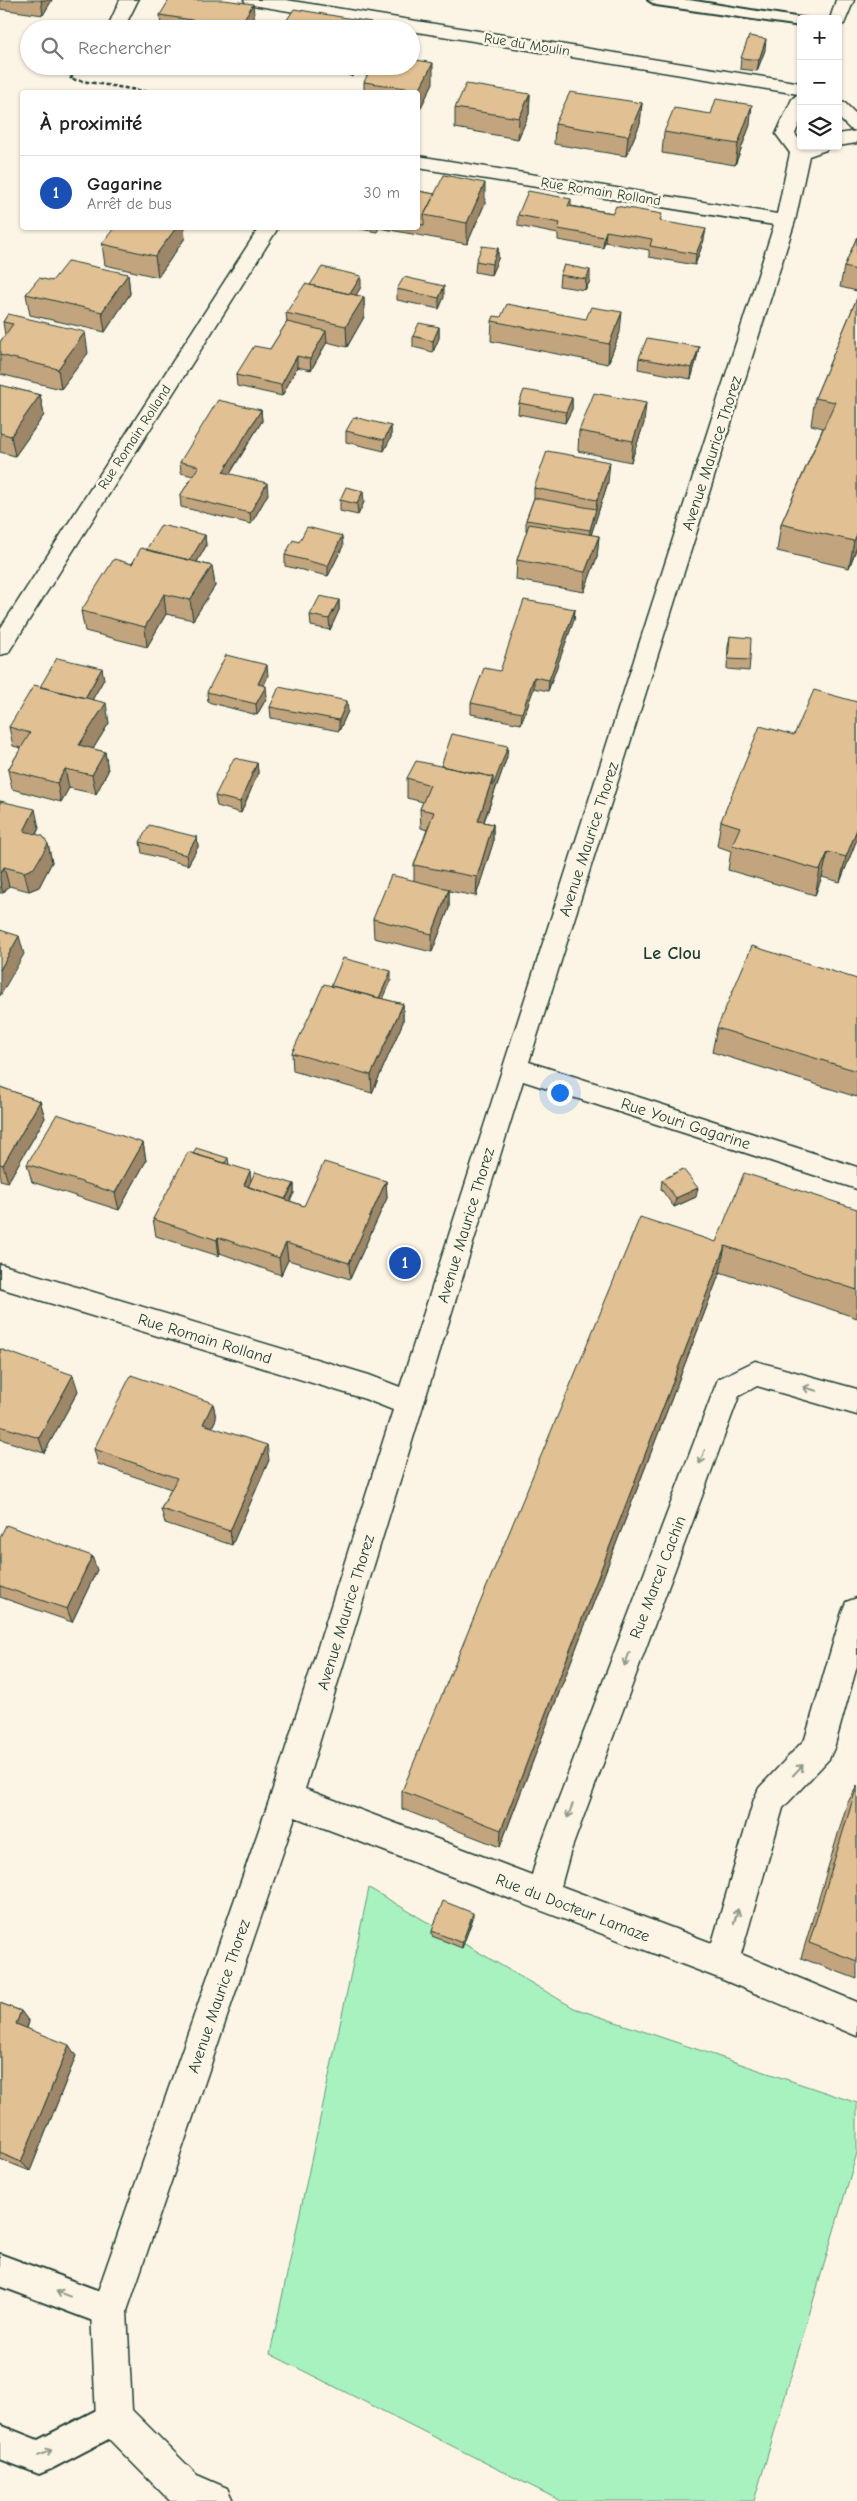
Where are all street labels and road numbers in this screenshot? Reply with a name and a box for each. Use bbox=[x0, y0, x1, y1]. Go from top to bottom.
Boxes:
street label: Rue du Moulin bbox=[483, 29, 571, 60]
street label: Rue Romain Rolland bbox=[540, 174, 662, 209]
street label: Avenue Maurice Thorez bbox=[678, 374, 745, 533]
street label: Rue Romain Rolland bbox=[94, 382, 175, 493]
street label: Avenue Maurice Thorez bbox=[555, 760, 622, 919]
street label: Rue Youri Gagarine bbox=[619, 1095, 753, 1153]
street label: Avenue Maurice Thorez bbox=[434, 1145, 498, 1305]
street label: Rue Romain Rolland bbox=[136, 1310, 274, 1368]
street label: Rue Marcel Cachin bbox=[626, 1513, 690, 1641]
street label: Avenue Maurice Thorez bbox=[314, 1532, 378, 1692]
street label: Rue du Docteur Lamaze bbox=[493, 1870, 652, 1946]
street label: Avenue Maurice Thorez bbox=[184, 1917, 254, 2076]

